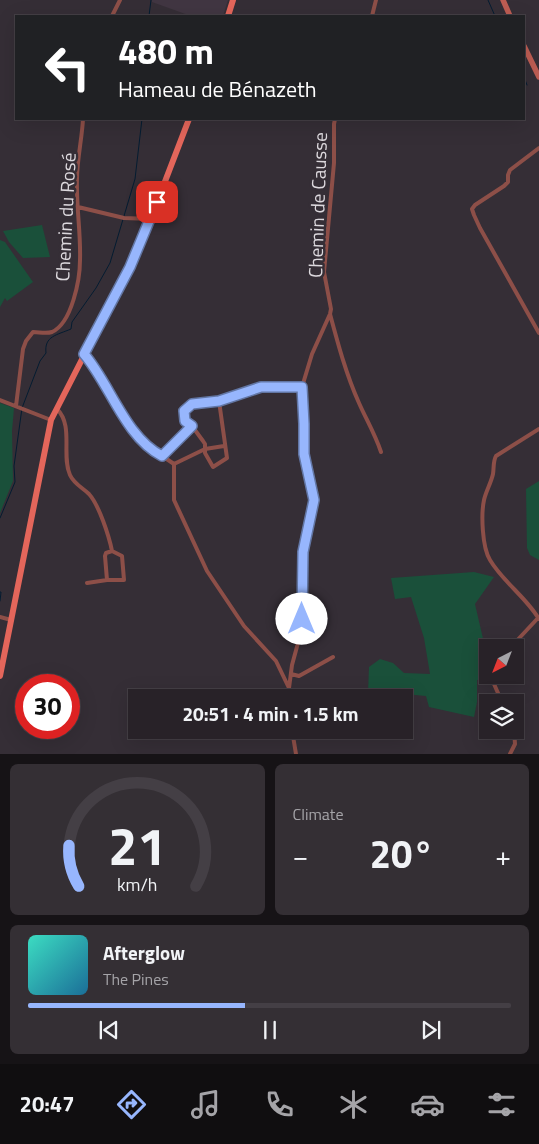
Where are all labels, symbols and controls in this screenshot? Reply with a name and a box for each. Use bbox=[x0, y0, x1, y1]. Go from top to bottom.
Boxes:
text: 480 m bbox=[118, 24, 214, 78]
icon: left bbox=[35, 35, 100, 100]
text: Hameau de Bénazeth bbox=[118, 72, 317, 106]
street label: Chemin de Causse bbox=[300, 132, 334, 278]
street label: Chemin du Rosé bbox=[47, 152, 83, 282]
pin bbox=[136, 181, 178, 223]
icon: arrive bbox=[143, 188, 171, 216]
position arrow bbox=[275, 592, 327, 644]
north arrow bbox=[479, 639, 524, 684]
map controls bbox=[479, 639, 524, 739]
speed limit sign: 30 bbox=[15, 674, 80, 739]
button: layers bbox=[479, 694, 524, 739]
text: 20:51 · 4 min · 1.5 km bbox=[182, 699, 359, 728]
text: Climate bbox=[293, 802, 344, 826]
text: 21 bbox=[108, 806, 166, 885]
text: 20° bbox=[370, 825, 434, 883]
text: − bbox=[293, 834, 308, 877]
text: + bbox=[495, 834, 511, 877]
text: km/h bbox=[117, 871, 157, 898]
text: Afterglow bbox=[103, 938, 185, 967]
text: The Pines bbox=[103, 967, 169, 991]
icon: previous bbox=[95, 1016, 123, 1044]
icon: pause bbox=[256, 1016, 284, 1044]
icon: next bbox=[417, 1016, 445, 1044]
text: 20:47 bbox=[20, 1087, 74, 1121]
icon: directions bbox=[114, 1087, 149, 1122]
icon: music bbox=[188, 1087, 223, 1122]
icon: phone bbox=[262, 1087, 297, 1122]
icon: climate bbox=[336, 1087, 371, 1122]
icon: car bbox=[410, 1087, 445, 1122]
icon: filters bbox=[484, 1087, 519, 1122]

